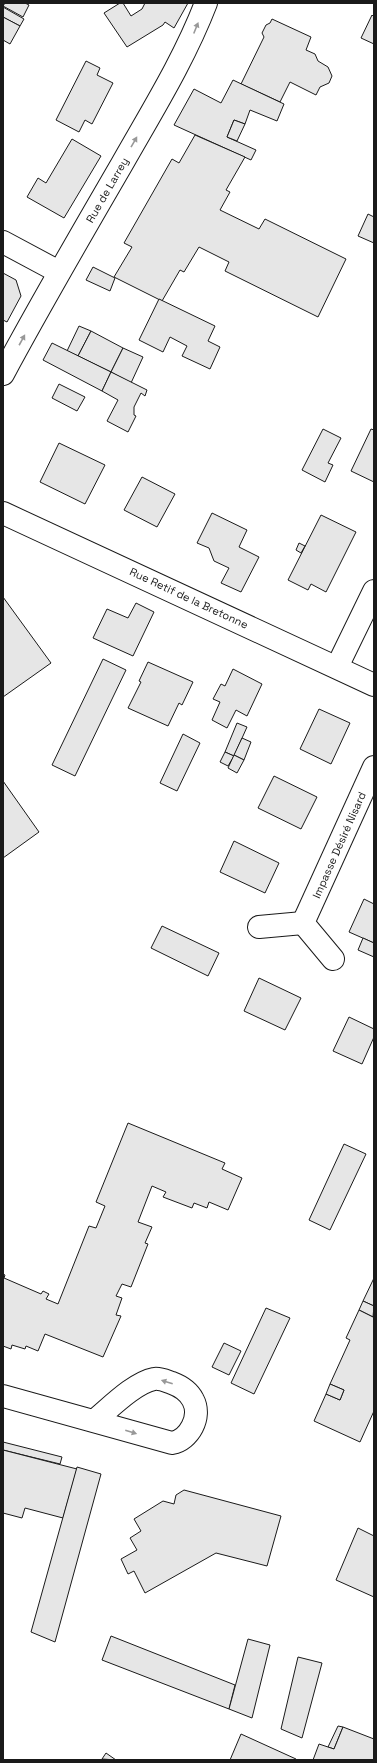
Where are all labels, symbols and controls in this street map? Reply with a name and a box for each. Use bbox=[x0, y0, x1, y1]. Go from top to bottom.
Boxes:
one-way arrow bbox=[194, 21, 200, 33]
one-way arrow bbox=[131, 136, 138, 148]
street label: Rue de Larrey bbox=[83, 155, 131, 225]
one-way arrow bbox=[18, 334, 25, 346]
street label: Rue Retif de la Bretonne bbox=[128, 564, 250, 632]
street label: Impasse Désiré Nisard bbox=[309, 790, 369, 900]
one-way arrow bbox=[161, 1379, 173, 1385]
one-way arrow bbox=[125, 1429, 137, 1435]

